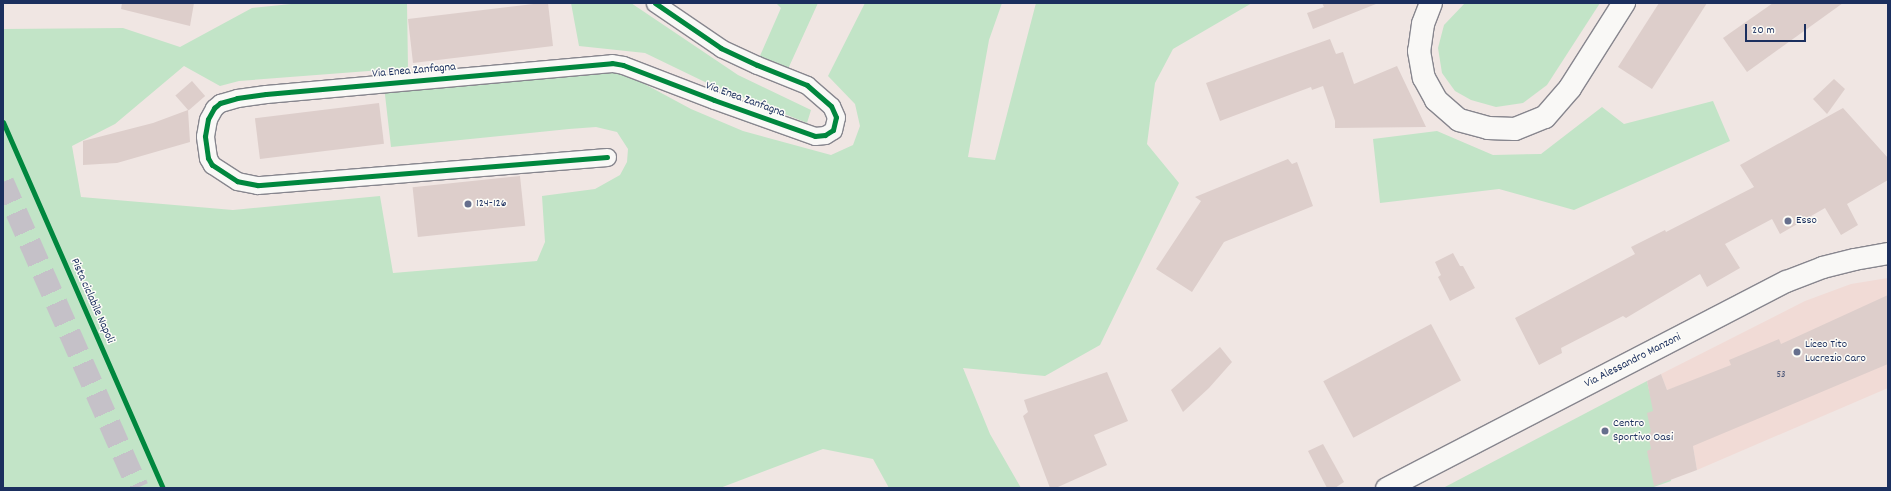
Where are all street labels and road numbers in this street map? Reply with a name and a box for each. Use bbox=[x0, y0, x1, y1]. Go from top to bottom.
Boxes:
street label: Via Enea Zanfagna bbox=[372, 60, 456, 82]
street label: Via Enea Zanfagna bbox=[703, 79, 787, 121]
street label: Pista ciclabile Napoli bbox=[67, 256, 117, 346]
street label: Via Alessandro Manzoni bbox=[1582, 330, 1684, 392]

